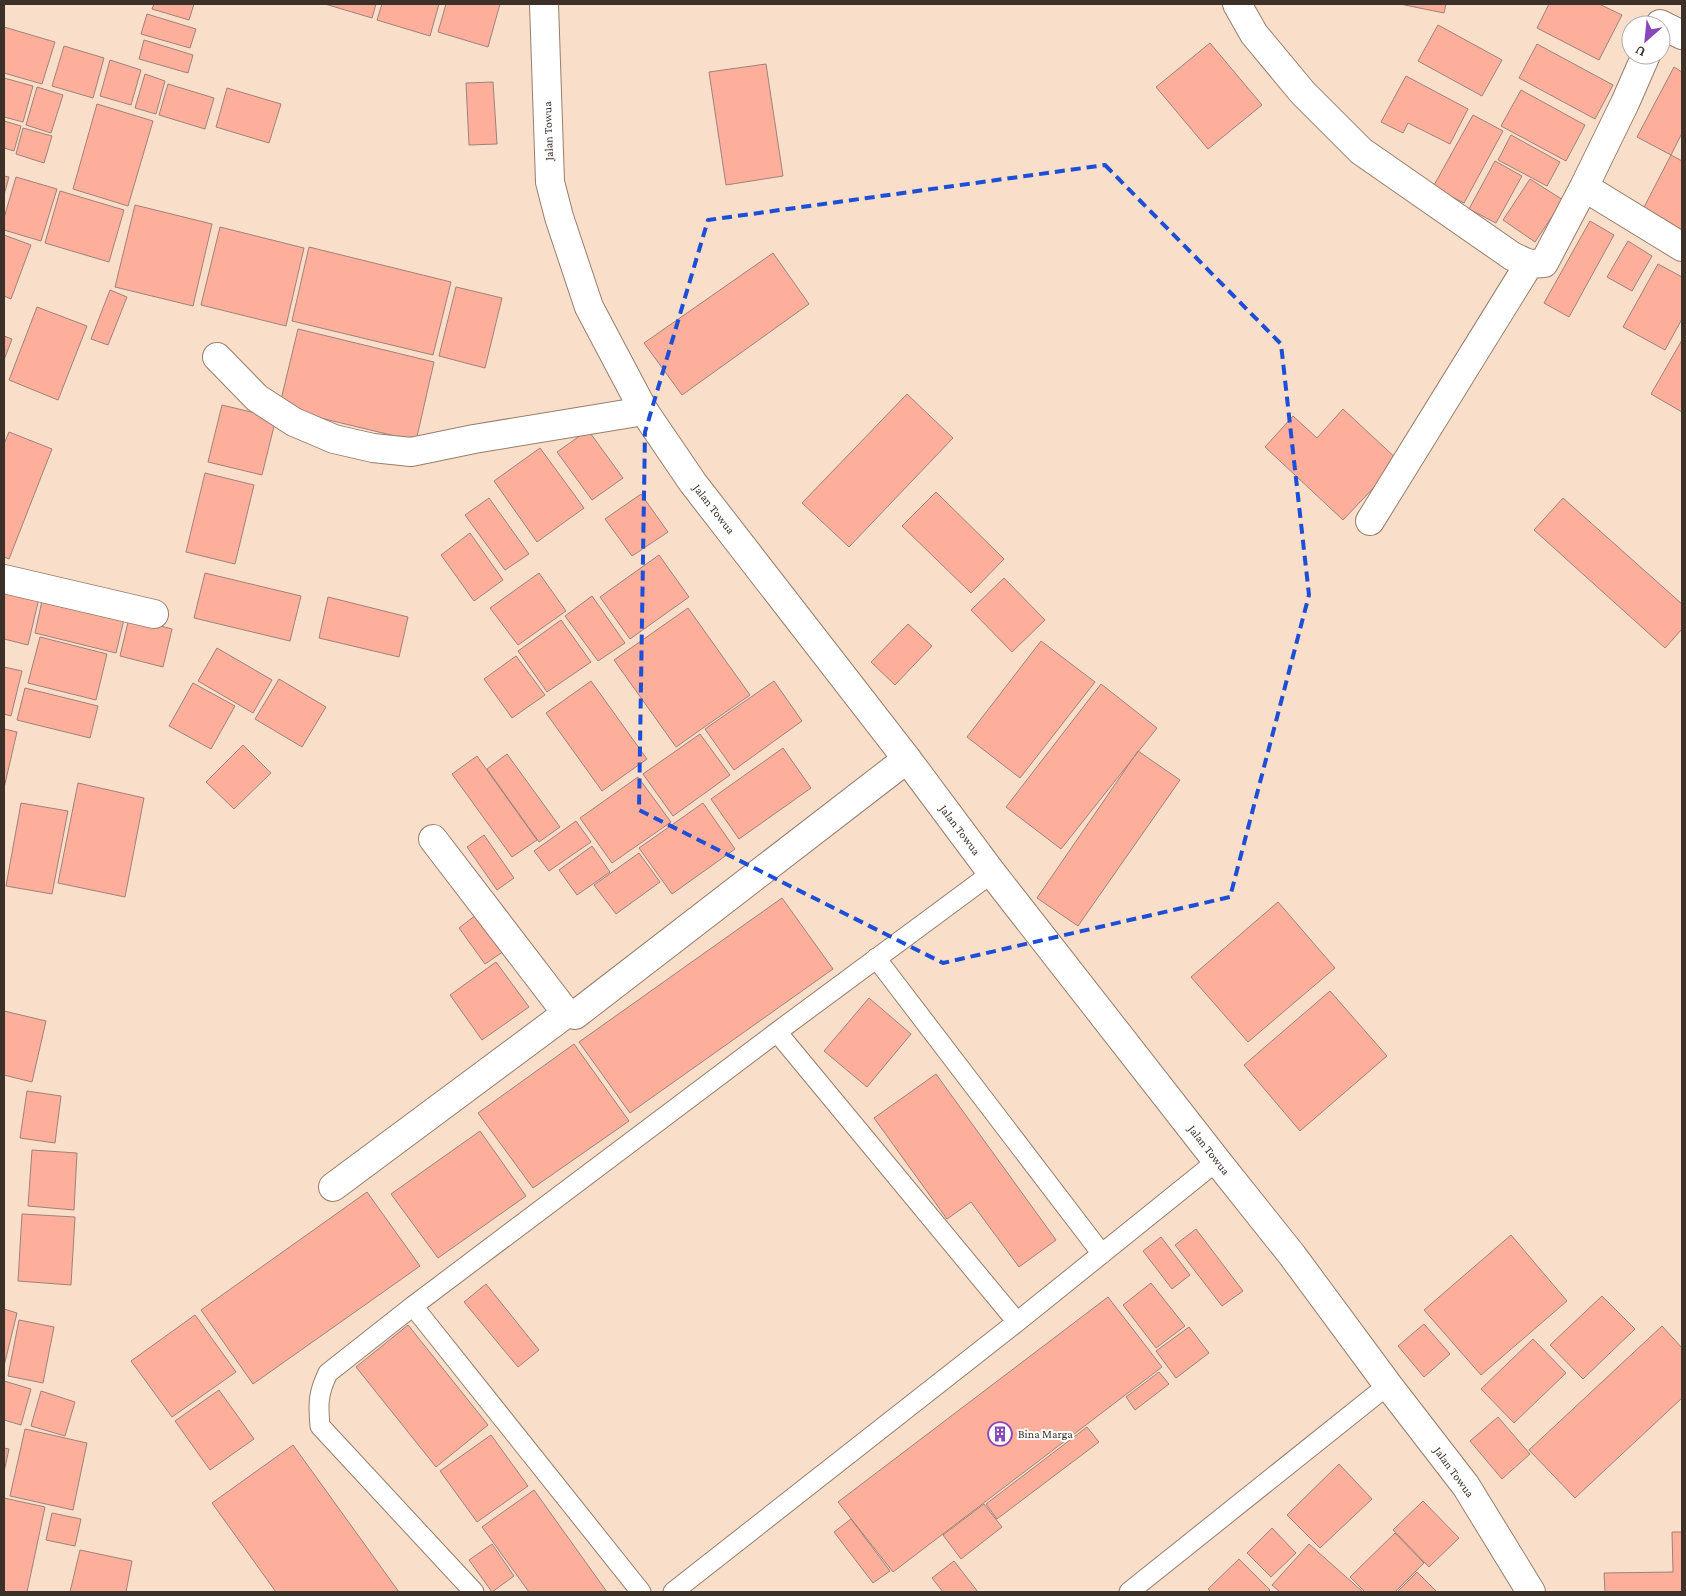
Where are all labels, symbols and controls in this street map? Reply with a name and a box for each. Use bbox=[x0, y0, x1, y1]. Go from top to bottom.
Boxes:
north arrow bbox=[1621, 15, 1671, 65]
text: U bbox=[1632, 42, 1648, 61]
street label: Jalan Towua bbox=[540, 101, 556, 162]
street label: Jalan Towua bbox=[690, 481, 738, 537]
street label: Jalan Towua bbox=[936, 801, 984, 858]
street label: Jalan Towua bbox=[1185, 1122, 1233, 1178]
building icon: Bina Marga bbox=[987, 1421, 1013, 1447]
place label: Bina Marga bbox=[1018, 1427, 1073, 1441]
street label: Jalan Towua bbox=[1430, 1443, 1477, 1500]

